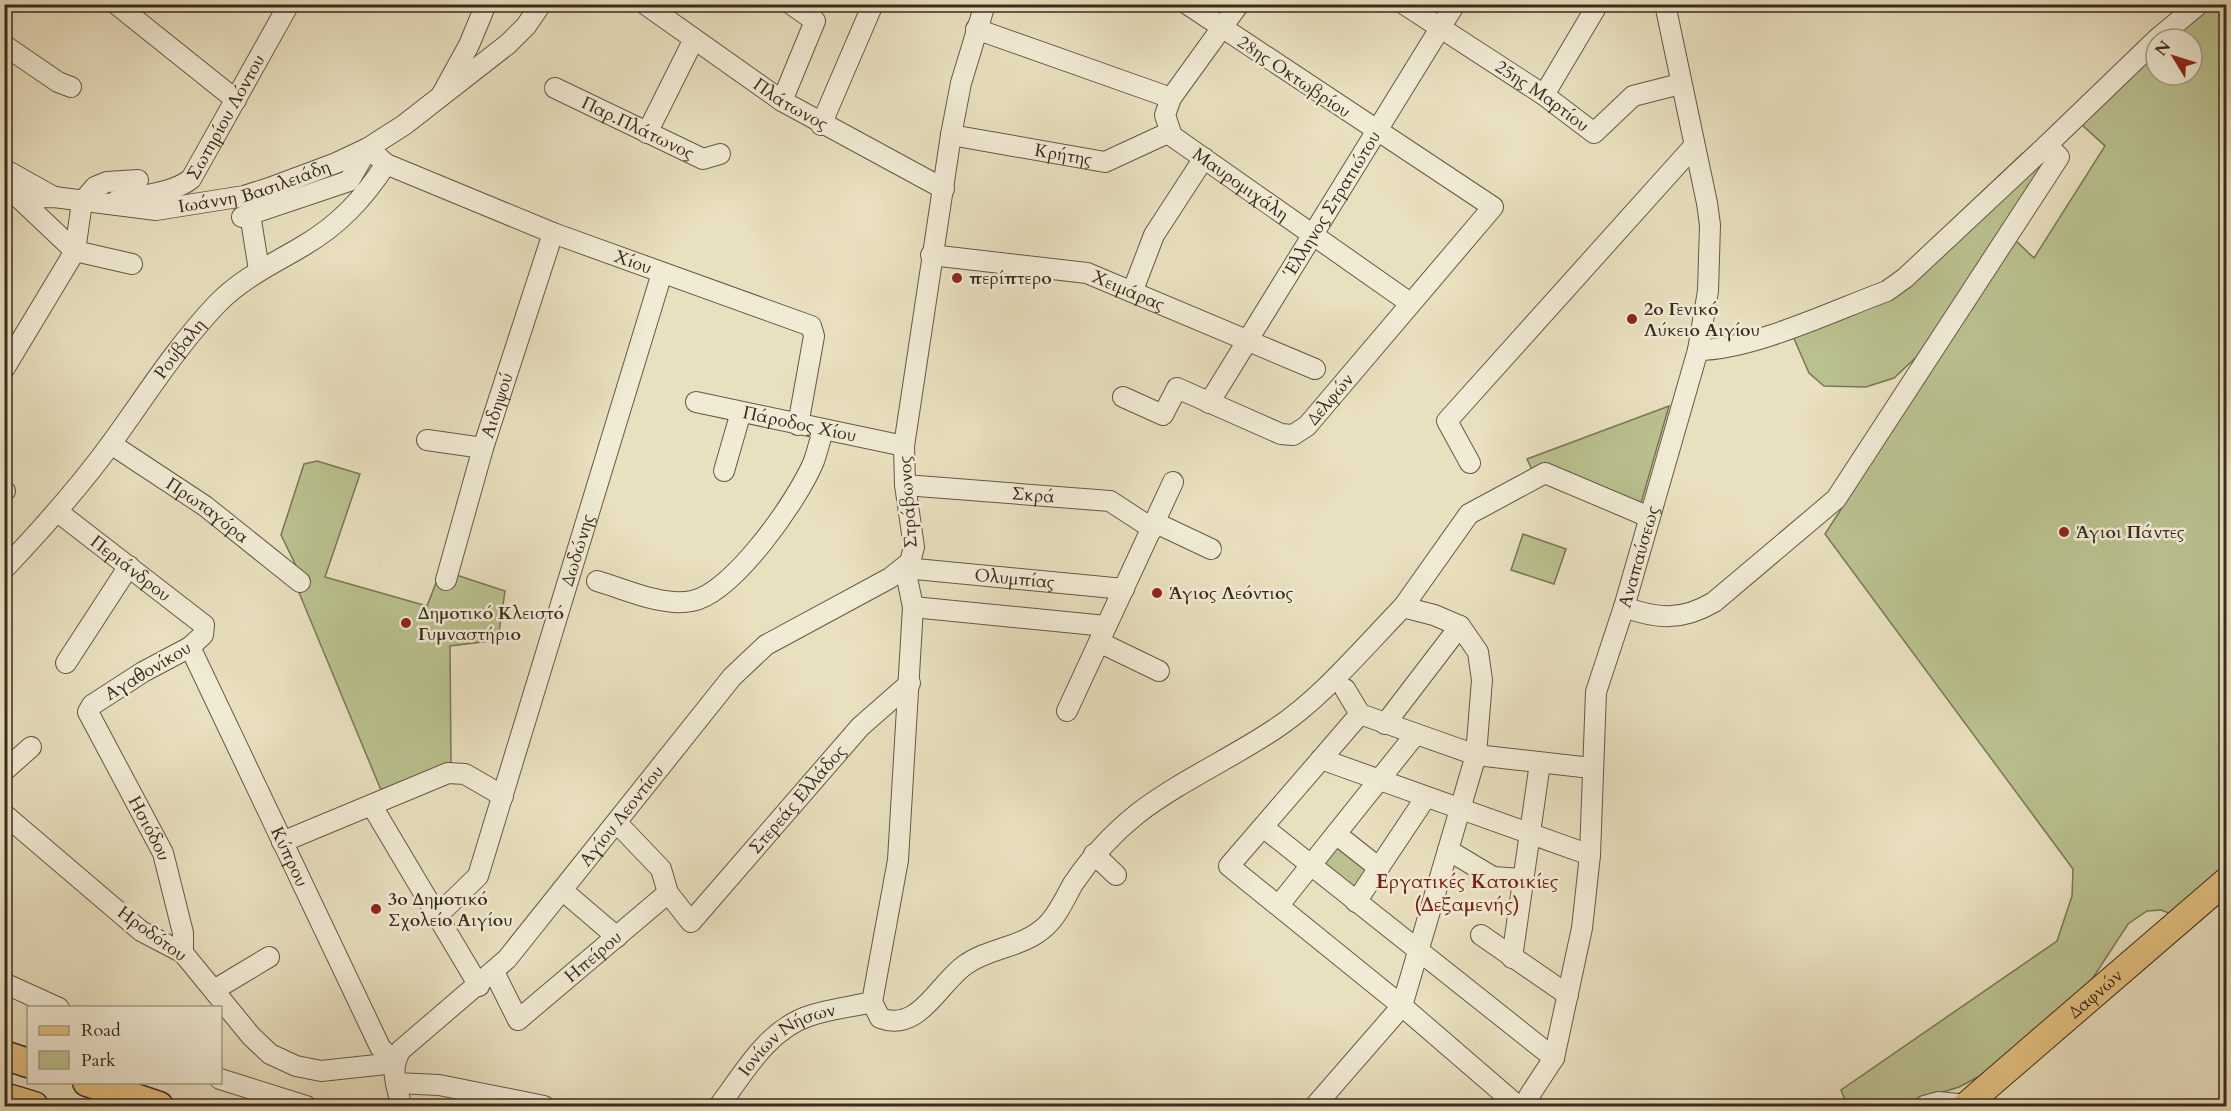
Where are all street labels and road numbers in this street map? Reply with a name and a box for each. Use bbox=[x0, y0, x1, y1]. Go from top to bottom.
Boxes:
street label: 28ης Οκτωβρίου bbox=[1232, 30, 1356, 124]
street label: Σωτηρίου Λόντου bbox=[181, 50, 271, 184]
street label: 25ης Μαρτίου bbox=[1490, 54, 1594, 138]
street label: Πλάτωνος bbox=[748, 72, 833, 136]
street label: Παρ.Πλάτωνος bbox=[577, 90, 699, 166]
street label: Έλληνος Στρατιώτου bbox=[1277, 126, 1387, 283]
street label: Κρήτης bbox=[1033, 137, 1094, 172]
street label: Μαυρομιχάλη bbox=[1187, 142, 1294, 227]
street label: Ιωάννη Βασιλειάδη bbox=[176, 154, 334, 219]
street label: Χίου bbox=[611, 244, 655, 280]
street label: Χειμάρας bbox=[1088, 264, 1169, 317]
street label: Ρούβαλη bbox=[148, 313, 211, 384]
street label: Δελφών bbox=[1301, 368, 1359, 430]
street label: Αιδηψού bbox=[475, 369, 519, 441]
street label: Πάροδος Χίου bbox=[741, 400, 859, 448]
street label: Στράβωνος bbox=[892, 455, 924, 549]
street label: Πρωταγόρα bbox=[161, 471, 254, 549]
street label: Σκρά bbox=[1011, 481, 1056, 509]
street label: Αναπαύσεως bbox=[1612, 503, 1665, 611]
street label: Δωδώνης bbox=[555, 511, 600, 589]
street label: Περιάνδρου bbox=[85, 529, 176, 607]
street label: Ολυμπίας bbox=[973, 562, 1056, 595]
street label: Αγαθονίκου bbox=[100, 635, 196, 707]
street label: Στερεάς Ελλάδος bbox=[743, 739, 852, 859]
street label: Αγίου Λεοντίου bbox=[573, 760, 670, 872]
street label: Ησιόδου bbox=[122, 791, 177, 863]
street label: Κύπρου bbox=[265, 822, 315, 891]
street label: Ηροδότου bbox=[112, 900, 192, 968]
street label: Ηπείρου bbox=[559, 925, 627, 988]
street label: Δαφνών bbox=[2063, 963, 2128, 1024]
street label: Ιονίων Νήσων bbox=[732, 997, 838, 1081]

